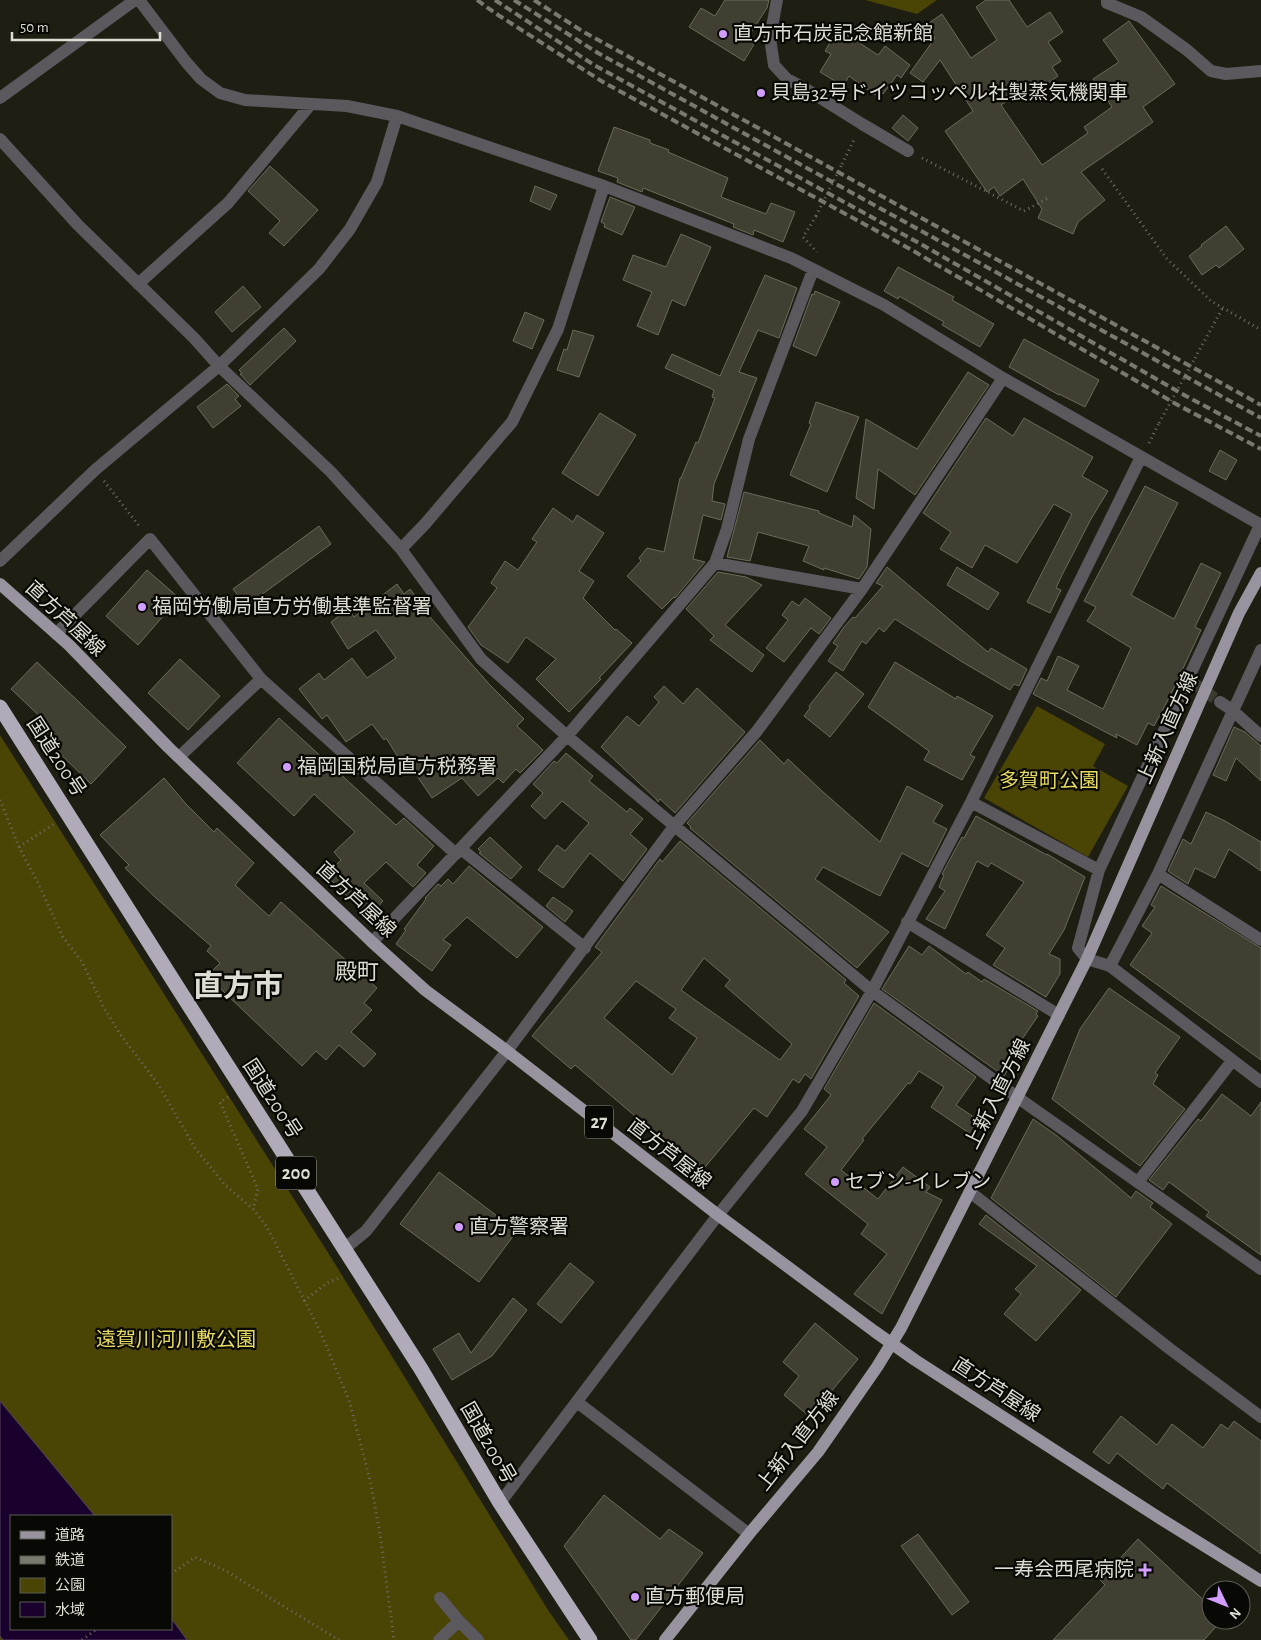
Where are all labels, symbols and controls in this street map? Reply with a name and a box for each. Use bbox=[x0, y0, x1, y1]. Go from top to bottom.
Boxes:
scale bar bbox=[12, 10, 160, 42]
text: 50 m bbox=[20, 20, 49, 35]
place label: 直方市石炭記念館新館 bbox=[733, 23, 933, 44]
marker: 直方市石炭記念館新館 bbox=[717, 28, 729, 40]
place label: 貝島32号ドイツコッペル社製蒸気機関車 bbox=[771, 81, 1128, 103]
marker: 貝島32号ドイツコッペル社製蒸気機関車 bbox=[755, 87, 767, 99]
street label: 直方芦屋線 bbox=[22, 576, 110, 660]
place label: 福岡労働局直方労働基準監督署 bbox=[152, 595, 432, 617]
marker: 福岡労働局直方労働基準監督署 bbox=[136, 601, 148, 613]
street label: 上新入直方線 bbox=[1133, 668, 1202, 787]
street label: 国道200号 bbox=[23, 713, 90, 800]
place label: 福岡国税局直方税務署 bbox=[297, 755, 497, 777]
marker: 福岡国税局直方税務署 bbox=[281, 761, 293, 773]
park label: 多賀町公園 bbox=[999, 770, 1099, 791]
street label: 直方芦屋線 bbox=[313, 857, 401, 941]
district label: 殿町 bbox=[335, 961, 379, 983]
district label: 直方市 bbox=[193, 970, 283, 1002]
street label: 上新入直方線 bbox=[960, 1035, 1034, 1152]
street label: 国道200号 bbox=[239, 1055, 306, 1142]
road number: 27 bbox=[585, 1106, 613, 1138]
street label: 直方芦屋線 bbox=[623, 1114, 716, 1193]
road number: 200 bbox=[276, 1156, 316, 1190]
place label: セブン-イレブン bbox=[845, 1170, 991, 1192]
marker: セブン-イレブン bbox=[829, 1176, 841, 1188]
place label: 直方警察署 bbox=[469, 1216, 569, 1237]
marker: 直方警察署 bbox=[453, 1221, 465, 1233]
park label: 遠賀川河川敷公園 bbox=[96, 1329, 256, 1350]
street label: 直方芦屋線 bbox=[949, 1353, 1044, 1426]
street label: 上新入直方線 bbox=[752, 1386, 843, 1494]
street label: 国道200号 bbox=[457, 1398, 520, 1487]
legend bbox=[10, 1515, 172, 1630]
text: 道路 bbox=[55, 1527, 85, 1543]
text: 鉄道 bbox=[55, 1552, 85, 1568]
place label: 一寿会西尾病院 bbox=[994, 1558, 1134, 1580]
marker: 一寿会西尾病院 bbox=[1138, 1563, 1152, 1577]
text: 公園 bbox=[55, 1577, 85, 1593]
north arrow bbox=[1201, 1580, 1251, 1630]
place label: 直方郵便局 bbox=[645, 1586, 745, 1607]
marker: 直方郵便局 bbox=[629, 1591, 641, 1603]
text: 水域 bbox=[55, 1602, 85, 1618]
text: N bbox=[1226, 1605, 1243, 1622]

